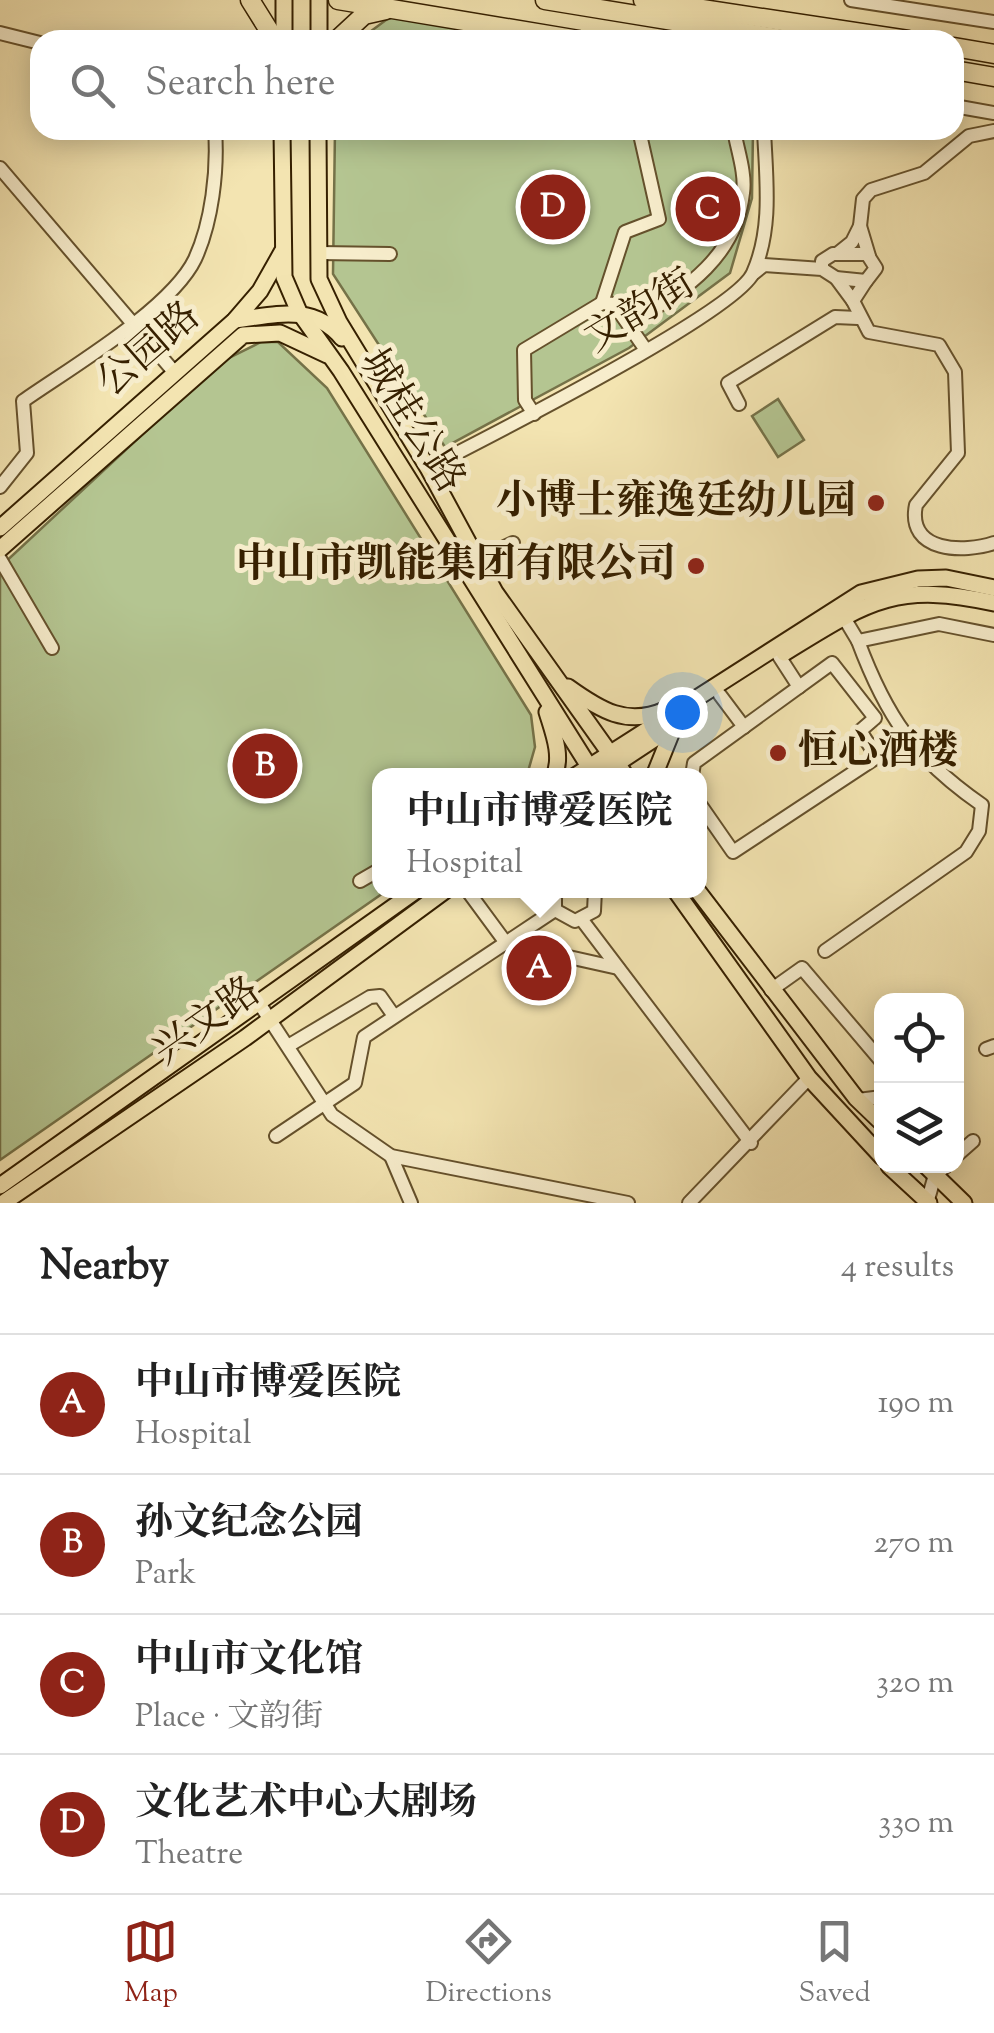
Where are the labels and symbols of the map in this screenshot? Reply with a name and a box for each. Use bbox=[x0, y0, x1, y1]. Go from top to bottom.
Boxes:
pin: D bbox=[520, 170, 586, 244]
pin: C bbox=[676, 172, 740, 246]
street label: 文韵街 bbox=[575, 258, 707, 368]
street label: 公园路 bbox=[86, 290, 214, 412]
street label: 城桂公路 bbox=[343, 339, 477, 505]
place label: 小博士雍逸廷幼儿园 bbox=[496, 475, 856, 532]
marker: 小博士雍逸廷幼儿园 bbox=[865, 492, 887, 514]
place label: 中山市凯能集团有限公司 bbox=[236, 538, 676, 595]
marker: 中山市凯能集团有限公司 bbox=[685, 555, 707, 577]
your location bbox=[657, 687, 708, 738]
place label: 恒心酒楼 bbox=[798, 725, 958, 782]
pin: B bbox=[232, 728, 298, 804]
marker: 恒心酒楼 bbox=[767, 742, 789, 764]
pin: A bbox=[506, 930, 572, 1006]
street label: 兴文路 bbox=[143, 965, 273, 1081]

